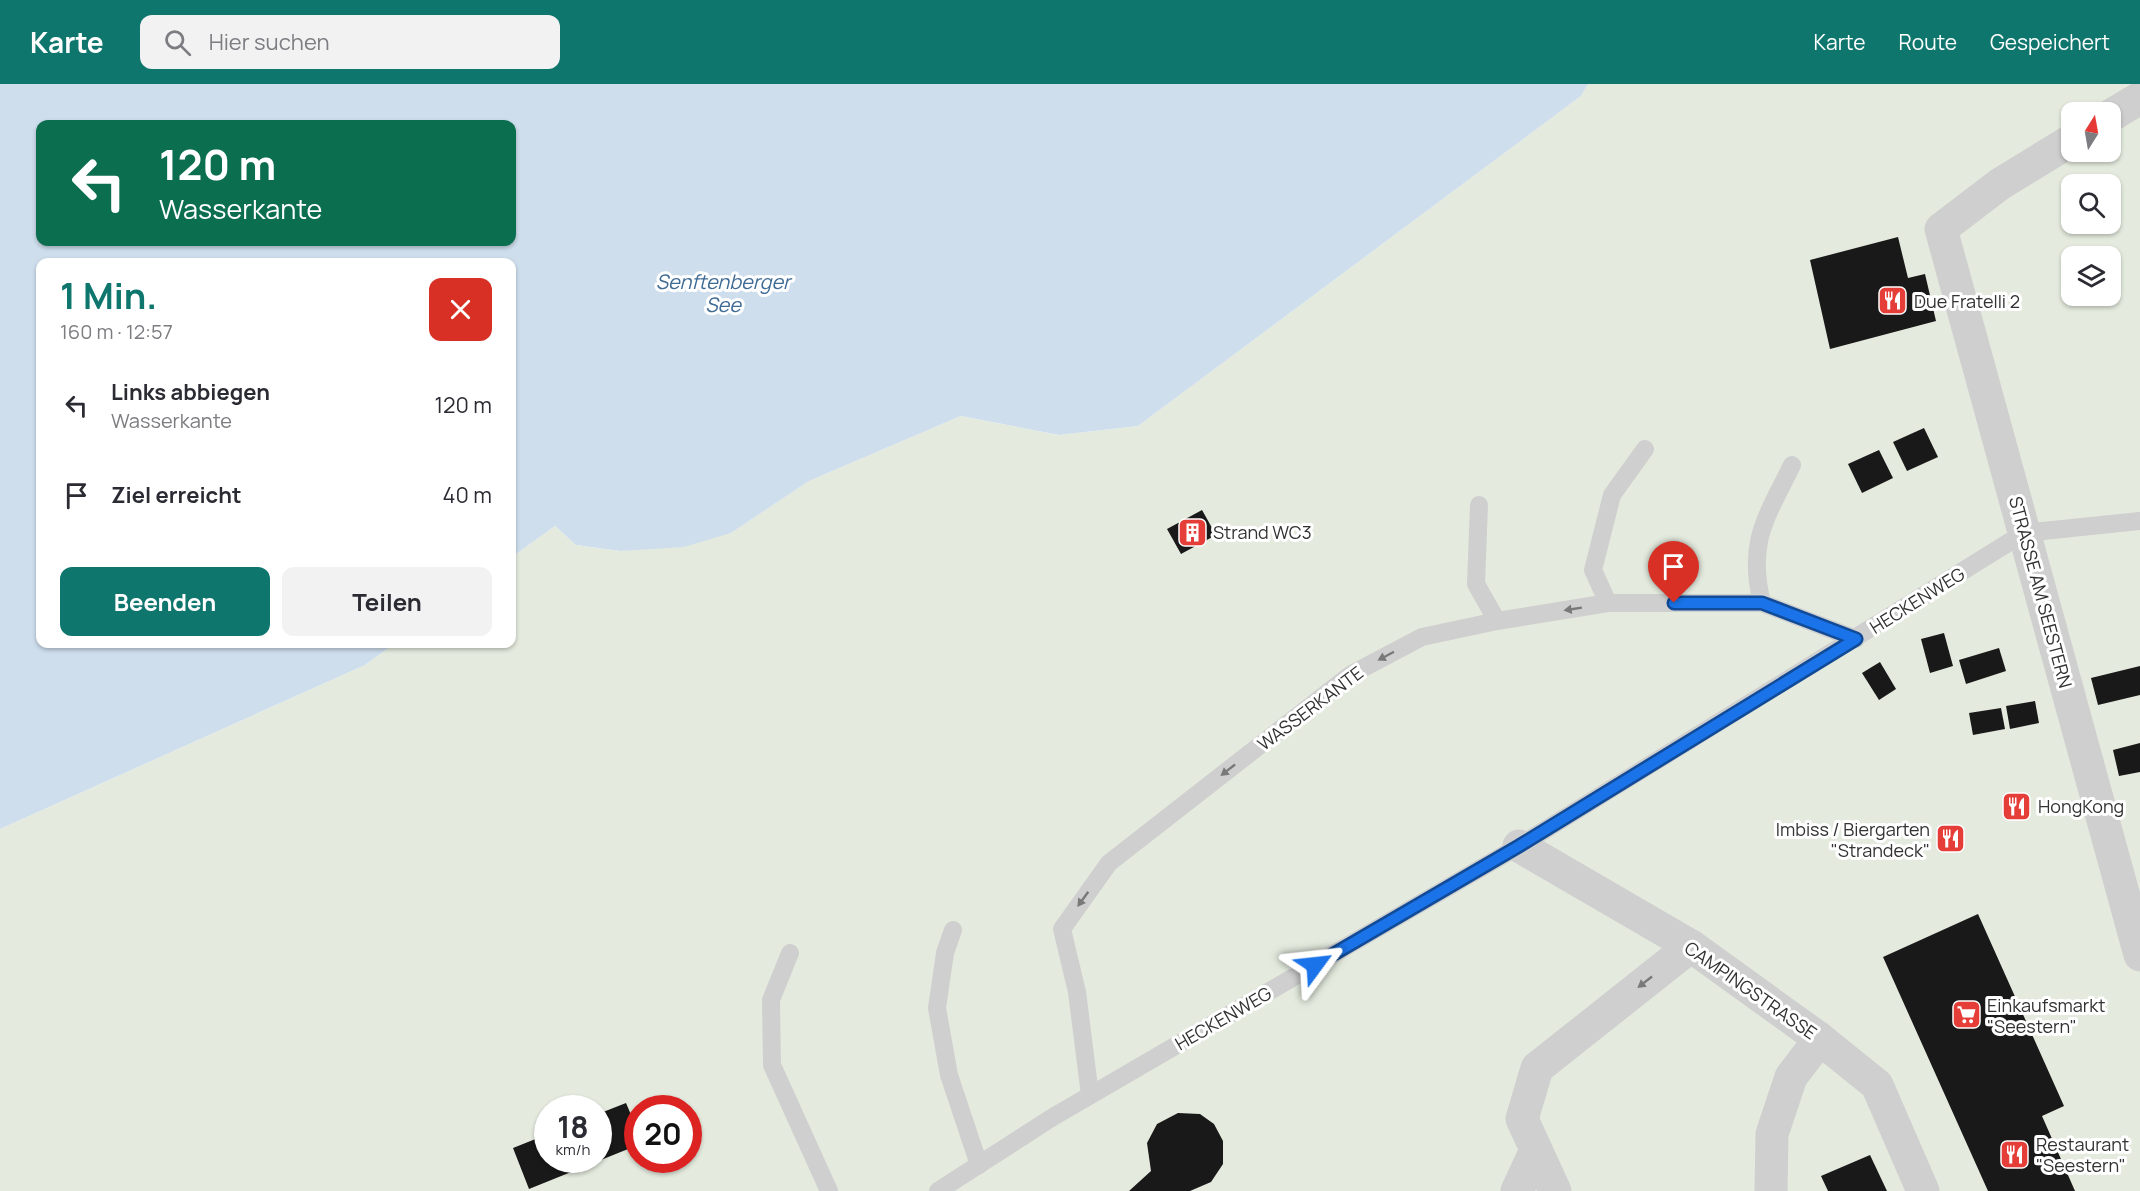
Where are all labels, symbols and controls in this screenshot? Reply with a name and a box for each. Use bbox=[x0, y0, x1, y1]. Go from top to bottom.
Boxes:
search box bbox=[140, 15, 560, 69]
text: Karte bbox=[30, 23, 104, 61]
icon: search bbox=[161, 26, 194, 59]
text: Hier suchen bbox=[209, 27, 330, 57]
text: Karte bbox=[1814, 28, 1866, 56]
text: Route bbox=[1899, 28, 1957, 56]
text: Gespeichert bbox=[1990, 28, 2110, 56]
north arrow bbox=[2061, 102, 2121, 162]
map controls bbox=[2061, 102, 2121, 306]
text: 120 m bbox=[159, 135, 276, 193]
icon: left bbox=[60, 144, 138, 222]
button: search bbox=[2061, 174, 2121, 234]
text: Wasserkante bbox=[159, 190, 322, 227]
button: layers bbox=[2061, 246, 2121, 306]
water label: Senftenberger See bbox=[656, 268, 793, 318]
text: 1 Min. bbox=[60, 271, 157, 320]
button: close bbox=[429, 278, 492, 341]
restaurant icon: Due Fratelli 2 bbox=[1877, 285, 1909, 317]
place label: Due Fratelli 2 bbox=[1914, 289, 2020, 313]
text: 160 m · 12:57 bbox=[60, 318, 173, 345]
text: Links abbiegen bbox=[111, 377, 270, 407]
icon: left bbox=[60, 389, 93, 422]
text: 120 m bbox=[434, 390, 492, 420]
text: Wasserkante bbox=[111, 407, 232, 434]
icon: arrive bbox=[60, 479, 93, 512]
text: Ziel erreicht bbox=[111, 480, 242, 510]
text: 40 m bbox=[443, 480, 492, 510]
street label: STRASSE AM SEESTERN bbox=[2004, 493, 2078, 691]
building icon: Strand WC3 bbox=[1176, 516, 1208, 548]
place label: Strand WC3 bbox=[1213, 520, 1312, 544]
pin bbox=[1648, 541, 1699, 603]
icon: arrive bbox=[1657, 550, 1690, 583]
street label: HECKENWEG bbox=[1865, 561, 1969, 639]
button: Beenden bbox=[60, 567, 270, 636]
button: Teilen bbox=[282, 567, 492, 636]
one-way arrow bbox=[1564, 604, 1583, 613]
one-way arrow bbox=[1377, 651, 1394, 661]
street label: WASSERKANTE bbox=[1252, 660, 1368, 756]
one-way arrow bbox=[1220, 764, 1236, 777]
restaurant icon: HongKong bbox=[2001, 790, 2033, 822]
place label: HongKong bbox=[2038, 794, 2124, 818]
place label: Imbiss / Biergarten "Strandeck" bbox=[1776, 817, 1930, 862]
restaurant icon: Imbiss / Biergarten "Strandeck" bbox=[1935, 823, 1967, 855]
one-way arrow bbox=[1077, 890, 1089, 906]
position arrow bbox=[1283, 933, 1347, 997]
street label: CAMPINGSTRASSE bbox=[1680, 935, 1822, 1045]
one-way arrow bbox=[1637, 976, 1653, 989]
street label: HECKENWEG bbox=[1170, 981, 1276, 1055]
place label: Einkaufsmarkt "Seestern" bbox=[1987, 993, 2106, 1038]
supermarket icon: Einkaufsmarkt "Seestern" bbox=[1950, 999, 1982, 1031]
speed limit sign: 20 bbox=[624, 1095, 702, 1173]
text: 18 bbox=[557, 1106, 589, 1147]
place label: Restaurant "Seestern" bbox=[2036, 1132, 2129, 1177]
restaurant icon: Restaurant "Seestern" bbox=[1999, 1138, 2031, 1170]
text: km/h bbox=[556, 1139, 590, 1160]

